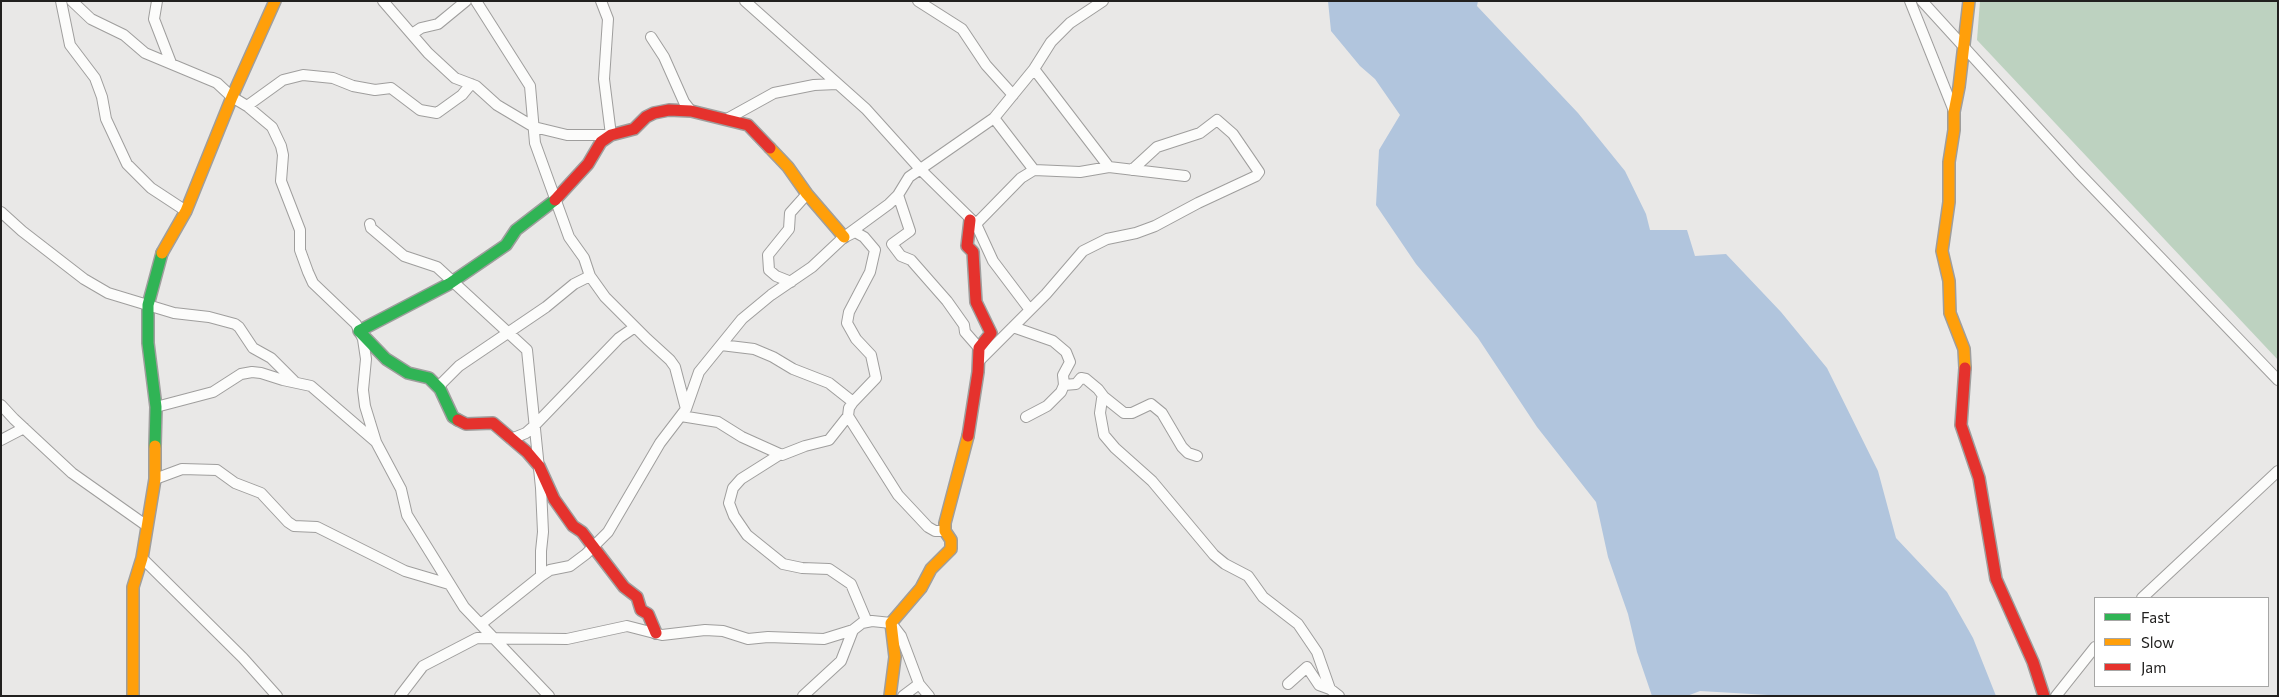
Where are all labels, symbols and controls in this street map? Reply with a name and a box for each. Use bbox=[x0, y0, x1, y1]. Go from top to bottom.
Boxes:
legend bbox=[2094, 597, 2269, 687]
text: Fast bbox=[2141, 608, 2170, 626]
text: Slow bbox=[2141, 633, 2174, 651]
text: Jam bbox=[2141, 658, 2166, 676]

